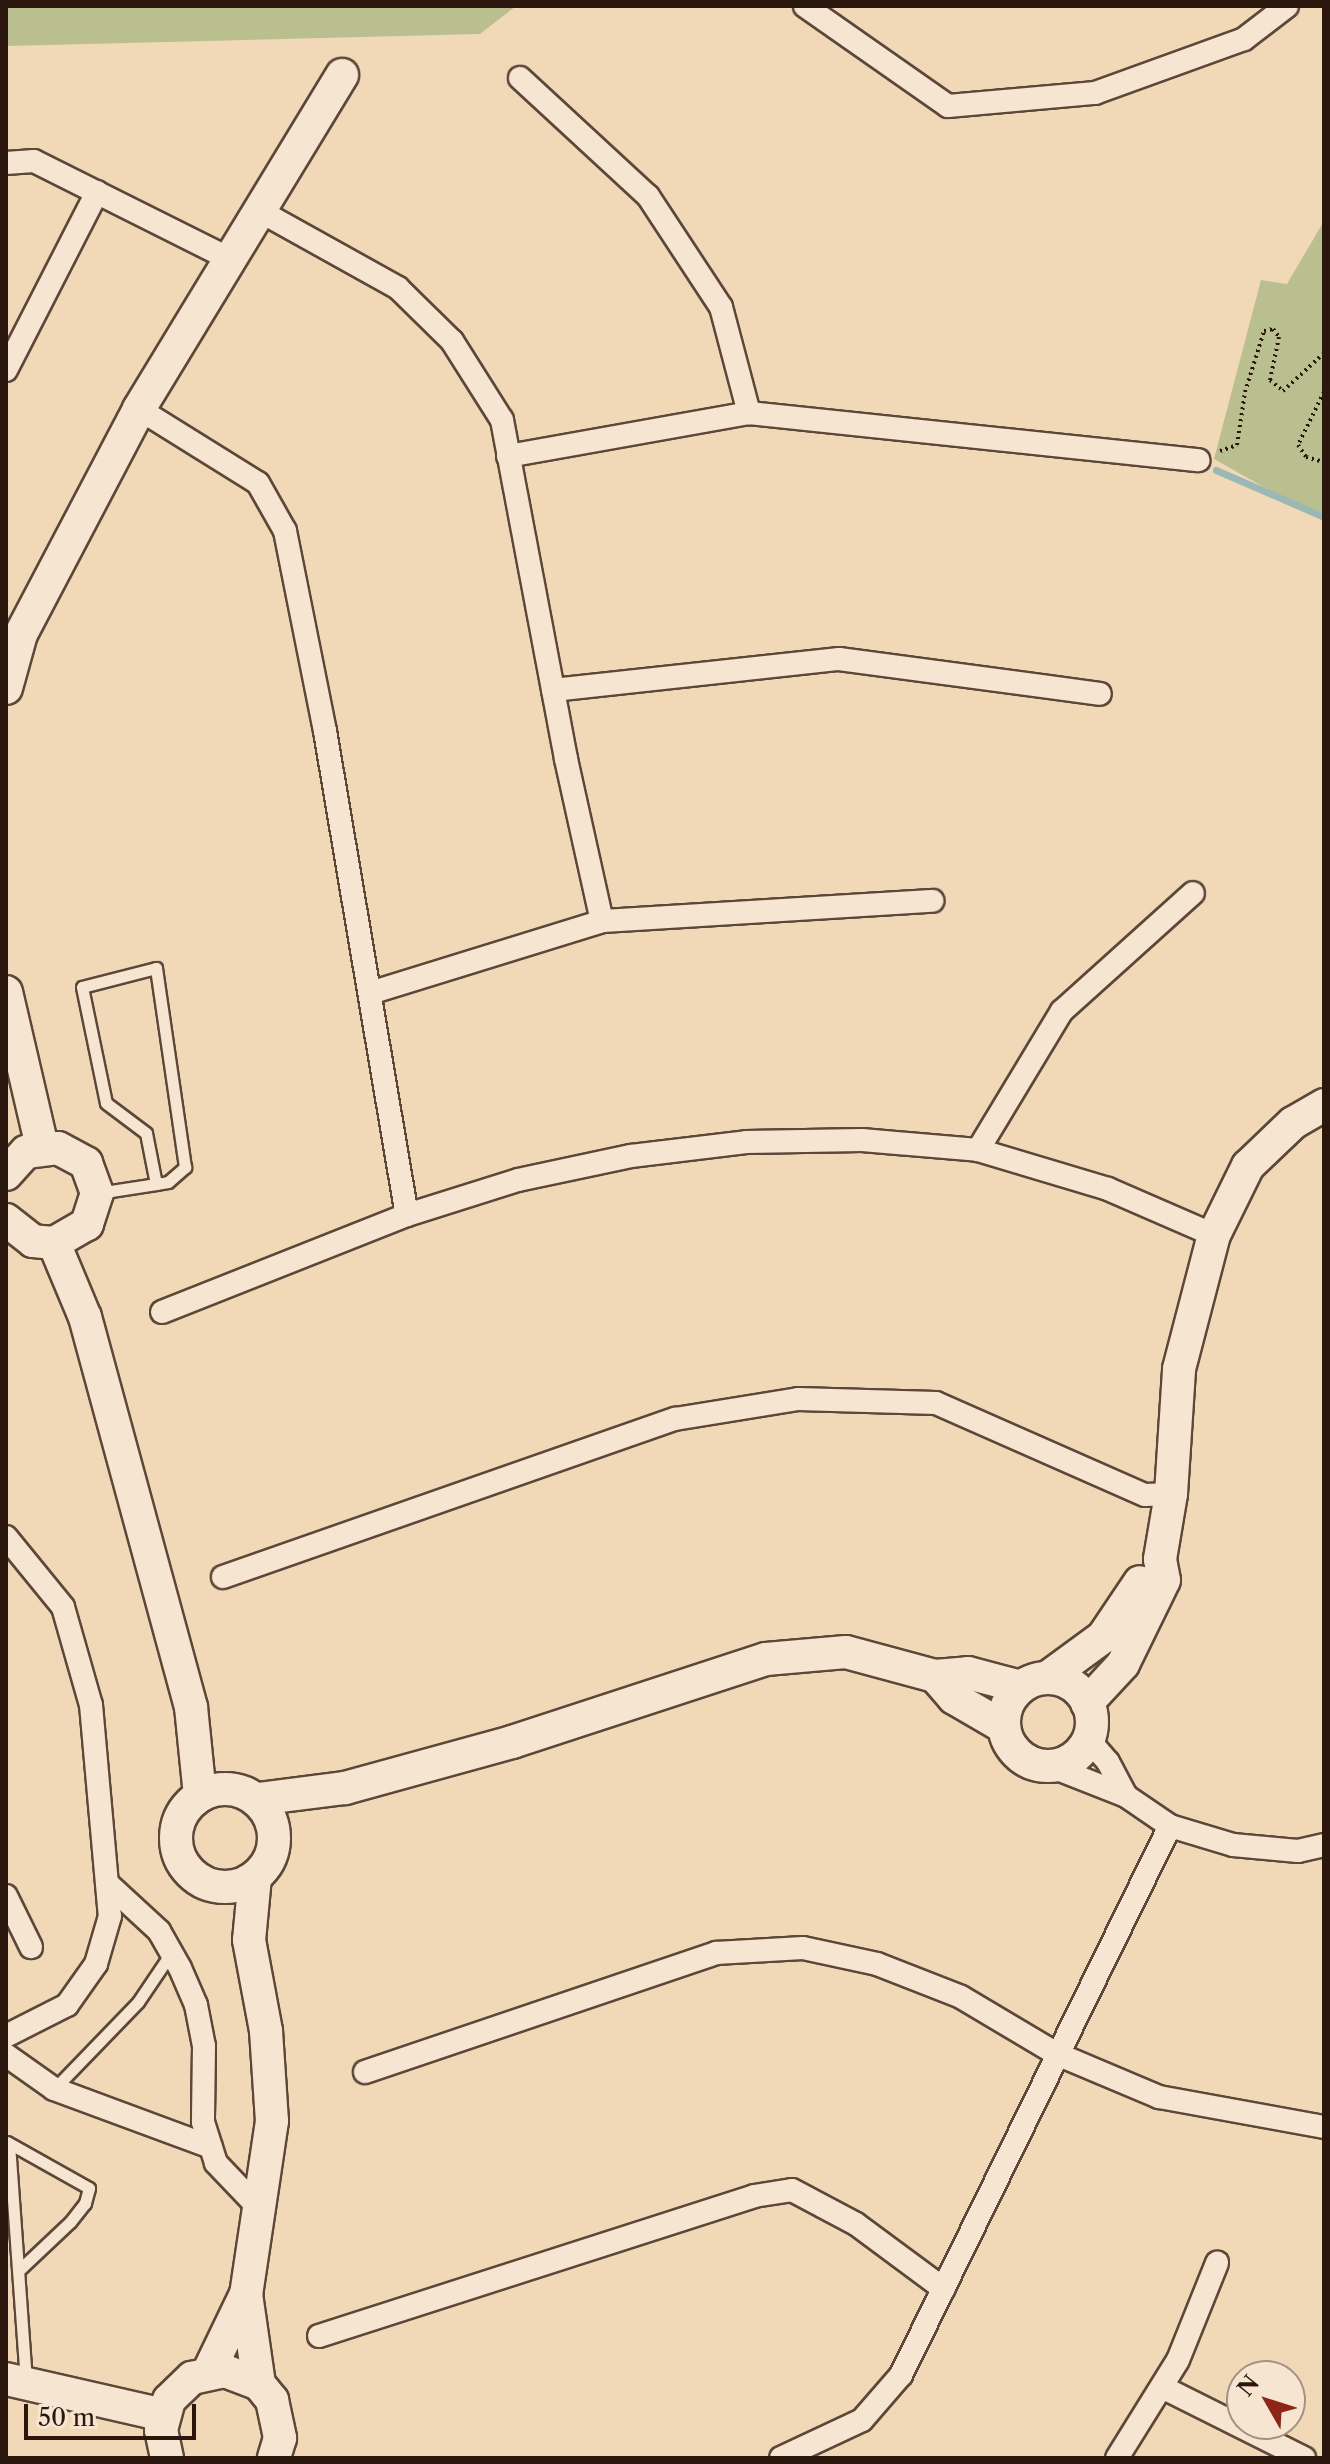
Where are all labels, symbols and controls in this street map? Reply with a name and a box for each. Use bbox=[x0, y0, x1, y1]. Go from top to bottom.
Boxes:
north arrow bbox=[1226, 2360, 1306, 2440]
text: N bbox=[1232, 2370, 1265, 2402]
scale bar bbox=[28, 2388, 200, 2438]
text: 50 m bbox=[38, 2403, 95, 2432]

